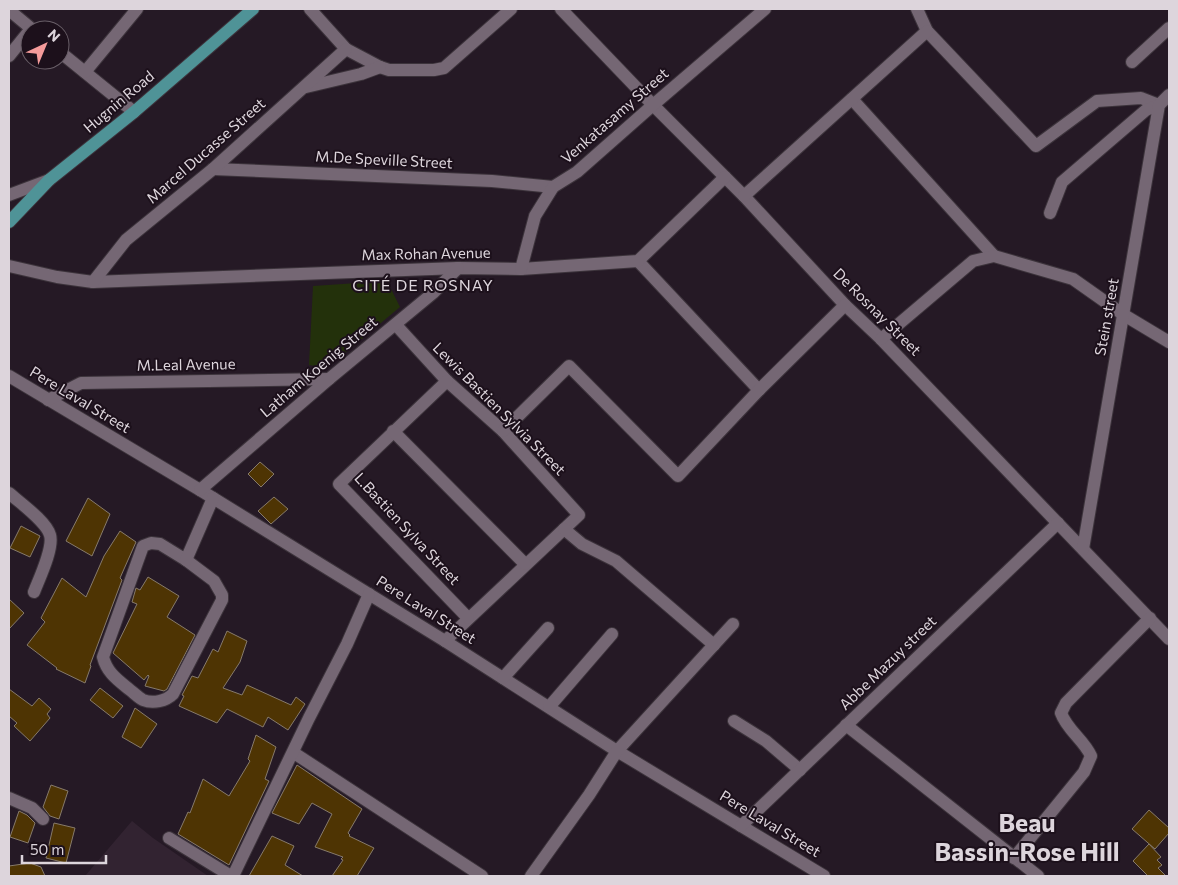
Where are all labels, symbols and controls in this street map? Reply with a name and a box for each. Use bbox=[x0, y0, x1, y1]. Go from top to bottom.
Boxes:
north arrow bbox=[20, 20, 70, 70]
text: N bbox=[45, 26, 64, 45]
street label: Venkatasamy Street bbox=[557, 64, 672, 167]
street label: Hugnin Road bbox=[79, 66, 157, 136]
street label: Marcel Ducasse Street bbox=[142, 94, 268, 207]
street label: M.De Speville Street bbox=[315, 146, 453, 172]
street label: Max Rohan Avenue bbox=[361, 243, 491, 263]
street label: De Rosnay Street bbox=[830, 264, 925, 359]
district label: CITÉ DE ROSNAY bbox=[352, 275, 494, 294]
street label: Stein street bbox=[1090, 277, 1122, 357]
street label: Latham Koenig Street bbox=[256, 312, 381, 420]
street label: Lewis Bastien Sylvia Street bbox=[430, 338, 570, 478]
street label: M.Leal Avenue bbox=[136, 354, 236, 374]
street label: Pere Laval Street bbox=[27, 362, 134, 436]
street label: L.Bastien Sylva Street bbox=[351, 469, 464, 588]
street label: Pere Laval Street bbox=[373, 571, 480, 647]
street label: Abbe Mazuy street bbox=[835, 611, 940, 713]
street label: Pere Laval Street bbox=[717, 786, 824, 860]
district label: Beau Bassin-Rose Hill bbox=[934, 807, 1120, 866]
scale bar bbox=[22, 832, 106, 864]
text: 50 m bbox=[30, 840, 64, 858]

